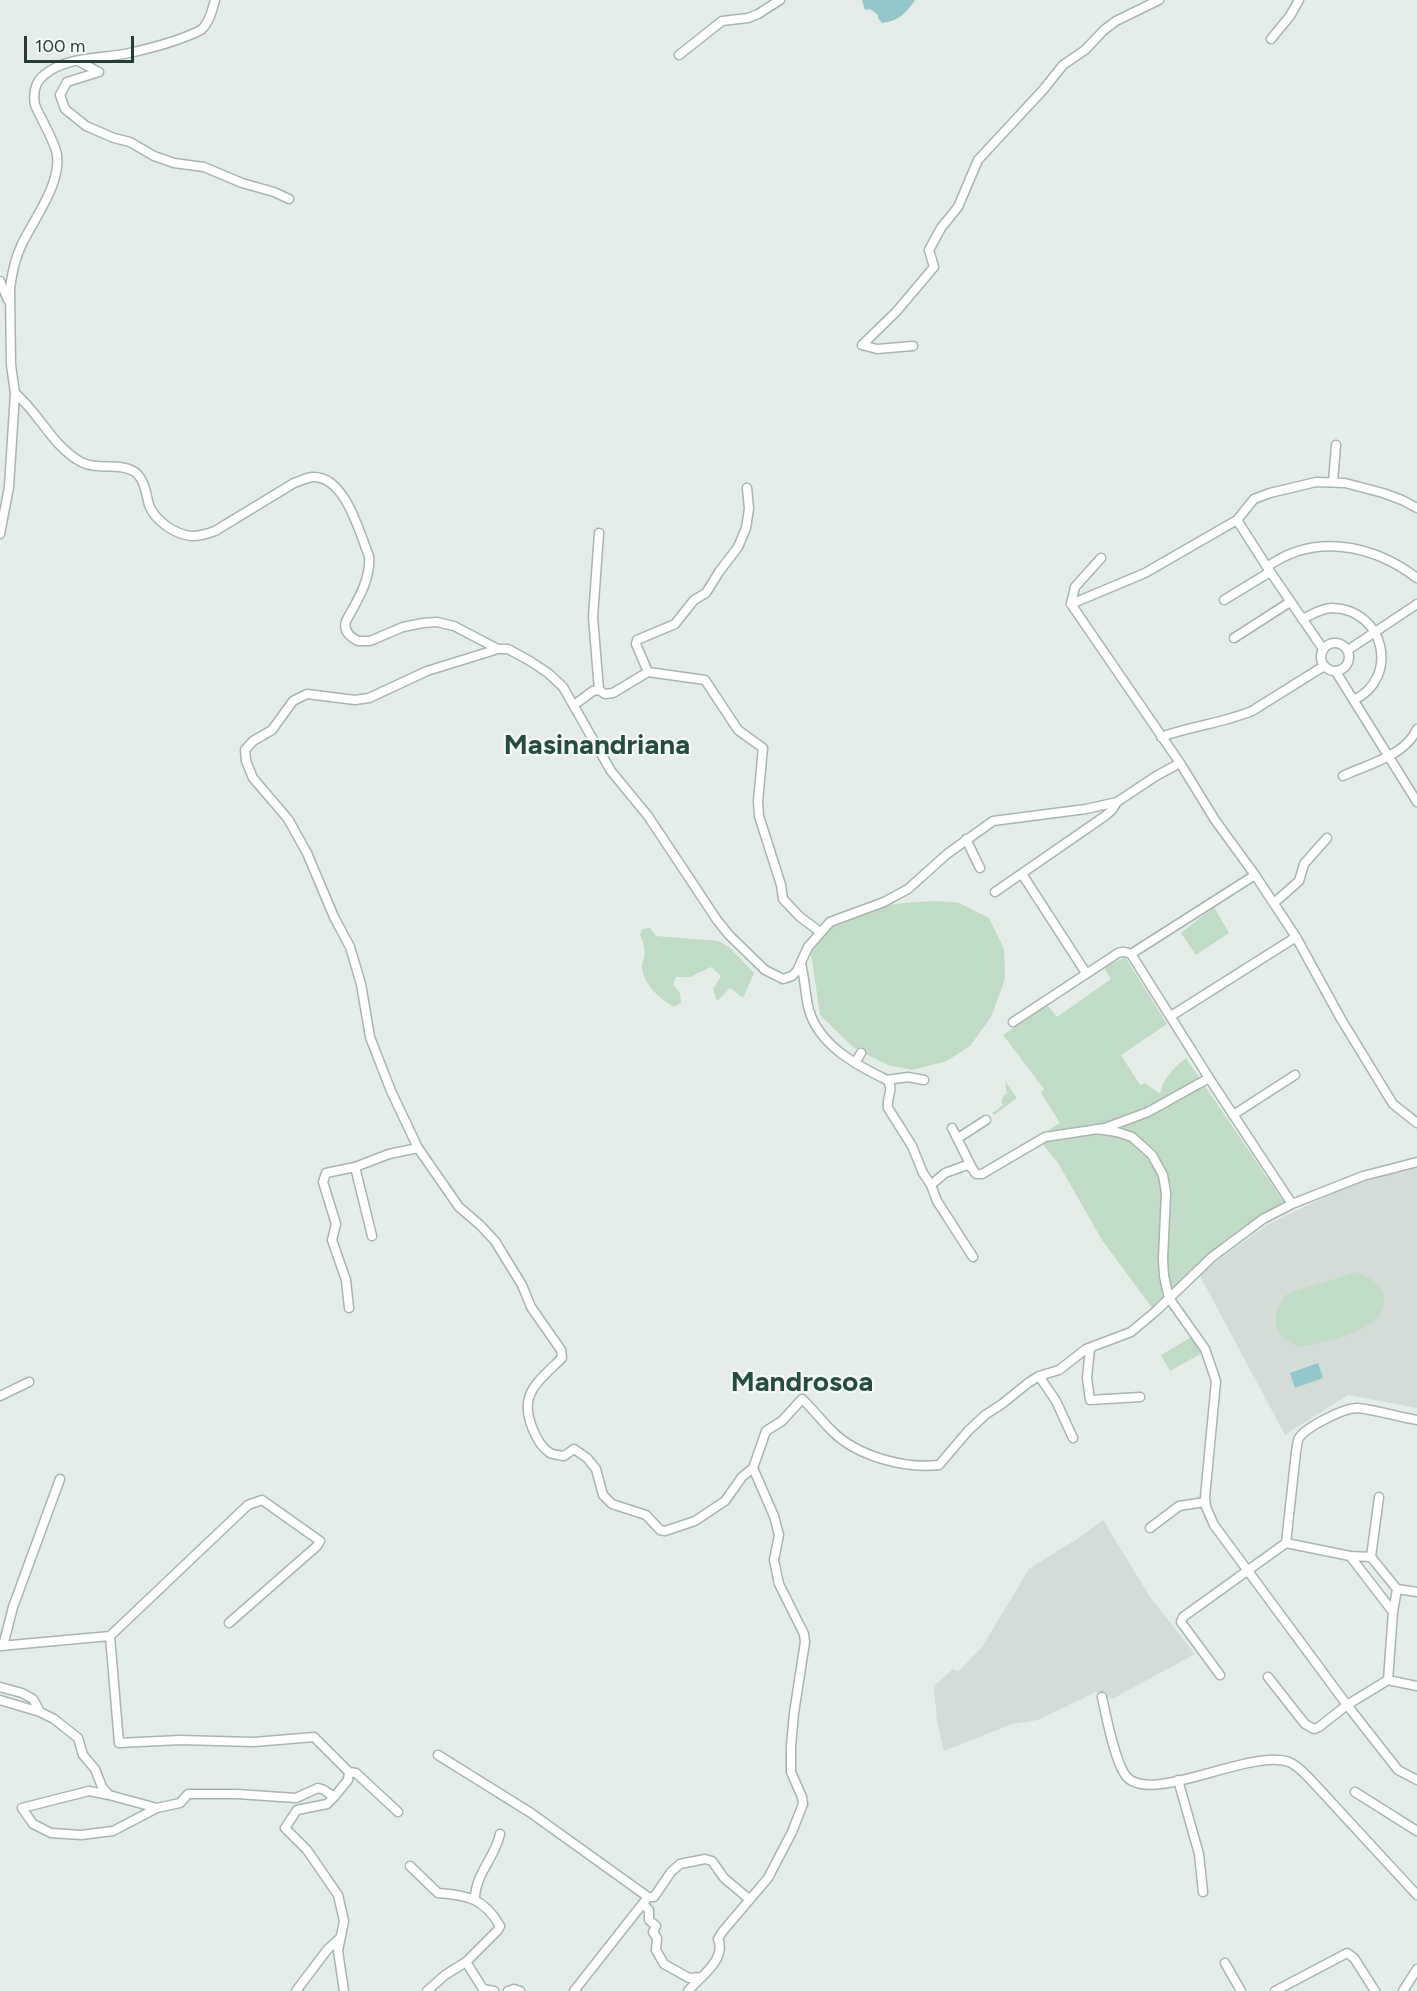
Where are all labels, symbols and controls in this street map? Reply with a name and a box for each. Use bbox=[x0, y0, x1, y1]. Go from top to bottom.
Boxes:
scale bar bbox=[27, 24, 136, 62]
text: 100 m bbox=[35, 35, 85, 57]
district label: Masinandriana bbox=[504, 729, 690, 763]
district label: Mandrosoa bbox=[731, 1366, 873, 1400]

